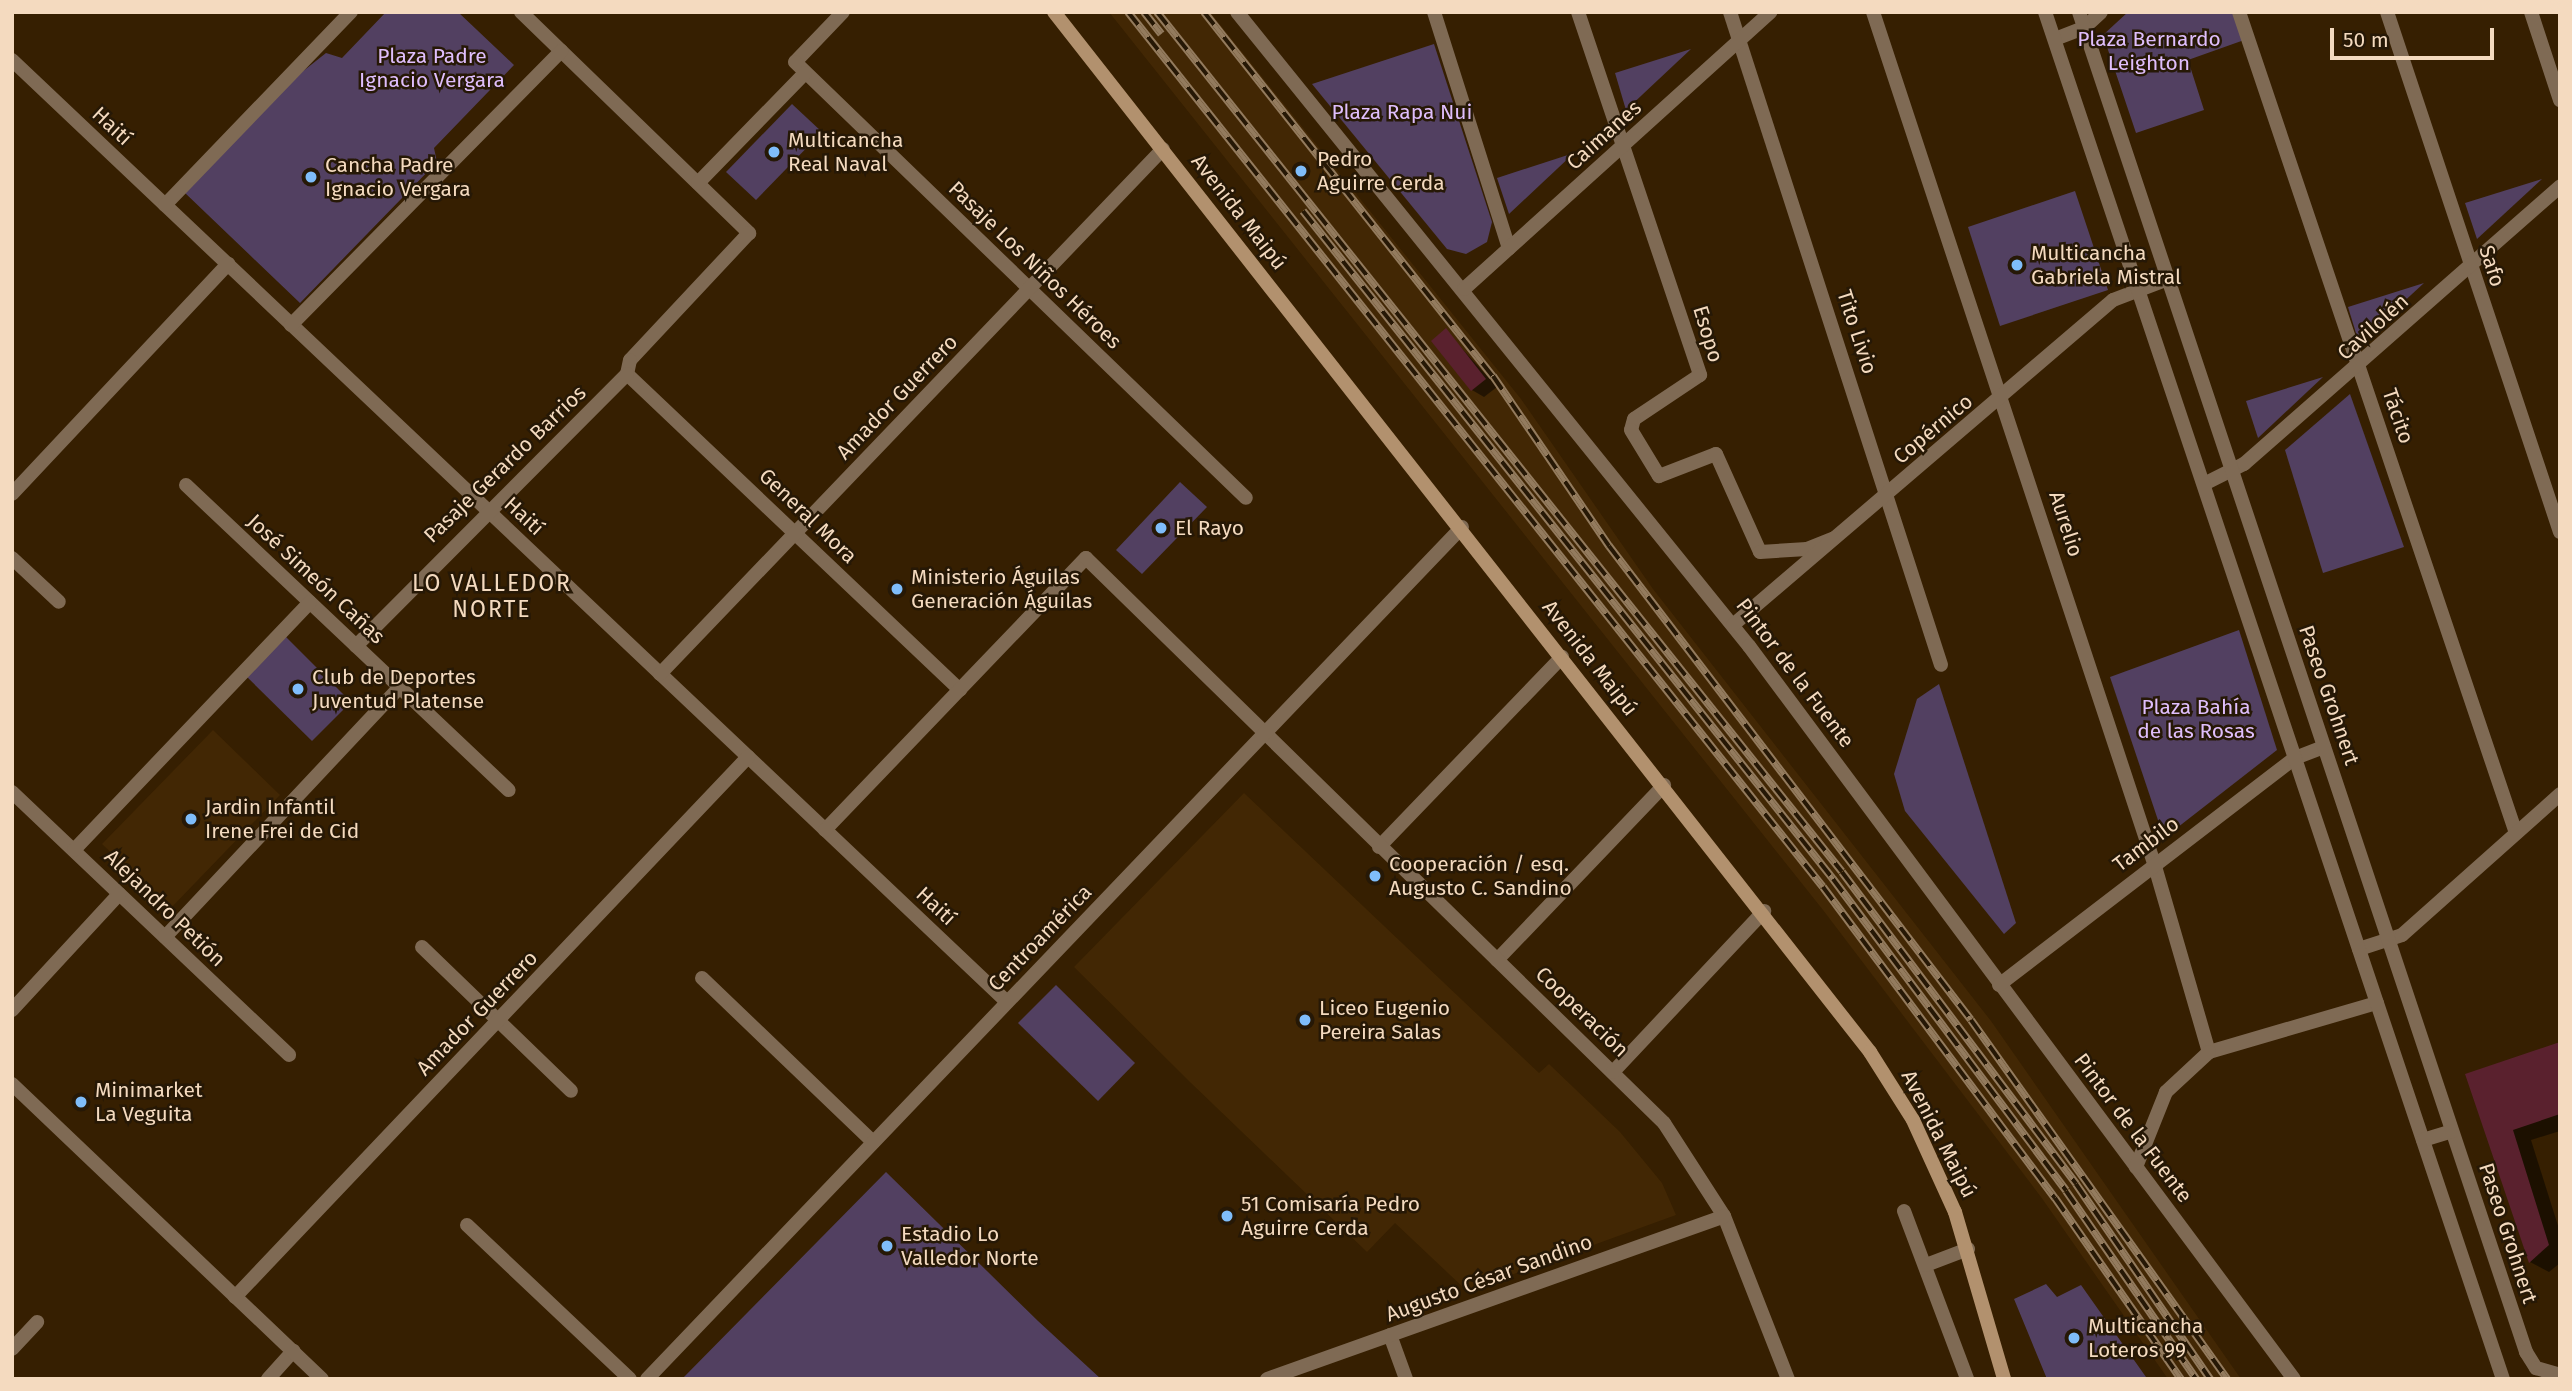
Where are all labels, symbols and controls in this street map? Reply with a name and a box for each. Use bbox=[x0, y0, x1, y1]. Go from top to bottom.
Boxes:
scale bar bbox=[2334, 14, 2498, 58]
park label: Plaza Bernardo Leighton bbox=[2077, 26, 2221, 76]
text: 50 m bbox=[2343, 27, 2389, 53]
park label: Plaza Padre Ignacio Vergara bbox=[359, 43, 505, 93]
street label: Caimanes bbox=[1561, 95, 1647, 175]
park label: Plaza Rapa Nui bbox=[1332, 99, 1472, 125]
street label: Haití bbox=[87, 101, 137, 151]
place label: Multicancha Real Naval bbox=[788, 127, 904, 177]
marker: Multicancha Real Naval bbox=[766, 144, 782, 160]
place label: Pedro Aguirre Cerda bbox=[1317, 146, 1445, 196]
street label: Avenida Maipú bbox=[1186, 149, 1292, 275]
place label: Cancha Padre Ignacio Vergara bbox=[325, 152, 471, 202]
marker: Pedro Aguirre Cerda bbox=[1291, 161, 1311, 181]
marker: Cancha Padre Ignacio Vergara bbox=[303, 169, 319, 185]
street label: Pasaje Los Niños Héroes bbox=[943, 176, 1127, 354]
place label: Multicancha Gabriela Mistral bbox=[2031, 240, 2181, 290]
street label: Safo bbox=[2474, 242, 2510, 290]
marker: Multicancha Gabriela Mistral bbox=[2009, 257, 2025, 273]
street label: Tito Livio bbox=[1832, 287, 1882, 377]
street label: Cavilolén bbox=[2332, 289, 2414, 365]
street label: Esopo bbox=[1687, 303, 1729, 365]
street label: Amador Guerrero bbox=[831, 329, 963, 465]
street label: Pasaje Gerardo Barrios bbox=[419, 380, 591, 548]
street label: Tácito bbox=[2377, 385, 2419, 447]
street label: Copérnico bbox=[1888, 389, 1978, 469]
street label: General Mora bbox=[754, 463, 862, 569]
street label: Aurelio bbox=[2044, 488, 2088, 560]
street label: Haití bbox=[499, 491, 549, 541]
street label: José Simeón Cañas bbox=[242, 509, 390, 649]
place label: El Rayo bbox=[1175, 515, 1244, 541]
marker: El Rayo bbox=[1153, 520, 1169, 536]
place label: Ministerio Águilas Generación Águilas bbox=[911, 564, 1092, 614]
district label: LO VALLEDOR NORTE bbox=[413, 569, 571, 623]
marker: Ministerio Águilas Generación Águilas bbox=[889, 581, 905, 597]
street label: Pintor de la Fuente bbox=[1731, 593, 1859, 753]
street label: Avenida Maipú bbox=[1537, 595, 1643, 721]
street label: Paseo Grohnert bbox=[2293, 622, 2365, 768]
place label: Club de Deportes Juventud Platense bbox=[312, 664, 484, 714]
marker: Club de Deportes Juventud Platense bbox=[290, 681, 306, 697]
park label: Plaza Bahía de las Rosas bbox=[2137, 694, 2255, 744]
place label: Jardin Infantil Irene Frei de Cid bbox=[205, 794, 359, 844]
marker: Jardin Infantil Irene Frei de Cid bbox=[183, 811, 199, 827]
street label: Tambilo bbox=[2108, 811, 2184, 877]
street label: Alejandro Petión bbox=[99, 844, 231, 972]
place label: Cooperación / esq. Augusto C. Sandino bbox=[1389, 851, 1572, 901]
marker: Cooperación / esq. Augusto C. Sandino bbox=[1367, 868, 1383, 884]
street label: Centroamérica bbox=[983, 879, 1097, 997]
street label: Haití bbox=[911, 881, 961, 931]
street label: Amador Guerrero bbox=[411, 945, 543, 1081]
street label: Cooperación bbox=[1530, 962, 1634, 1062]
place label: Liceo Eugenio Pereira Salas bbox=[1319, 995, 1450, 1045]
marker: Liceo Eugenio Pereira Salas bbox=[1297, 1012, 1313, 1028]
street label: Pintor de la Fuente bbox=[2069, 1048, 2197, 1208]
street label: Avenida Maipú bbox=[1896, 1066, 1982, 1202]
place label: Minimarket La Veguita bbox=[95, 1077, 203, 1127]
marker: Minimarket La Veguita bbox=[73, 1094, 89, 1110]
street label: Paseo Grohnert bbox=[2473, 1160, 2543, 1306]
place label: 51 Comisaría Pedro Aguirre Cerda bbox=[1241, 1191, 1420, 1241]
marker: 51 Comisaría Pedro Aguirre Cerda bbox=[1219, 1208, 1235, 1224]
place label: Estadio Lo Valledor Norte bbox=[901, 1221, 1039, 1271]
street label: Augusto César Sandino bbox=[1382, 1229, 1596, 1327]
marker: Estadio Lo Valledor Norte bbox=[879, 1238, 895, 1254]
place label: Multicancha Loteros 99 bbox=[2088, 1313, 2204, 1363]
marker: Multicancha Loteros 99 bbox=[2066, 1330, 2082, 1346]

